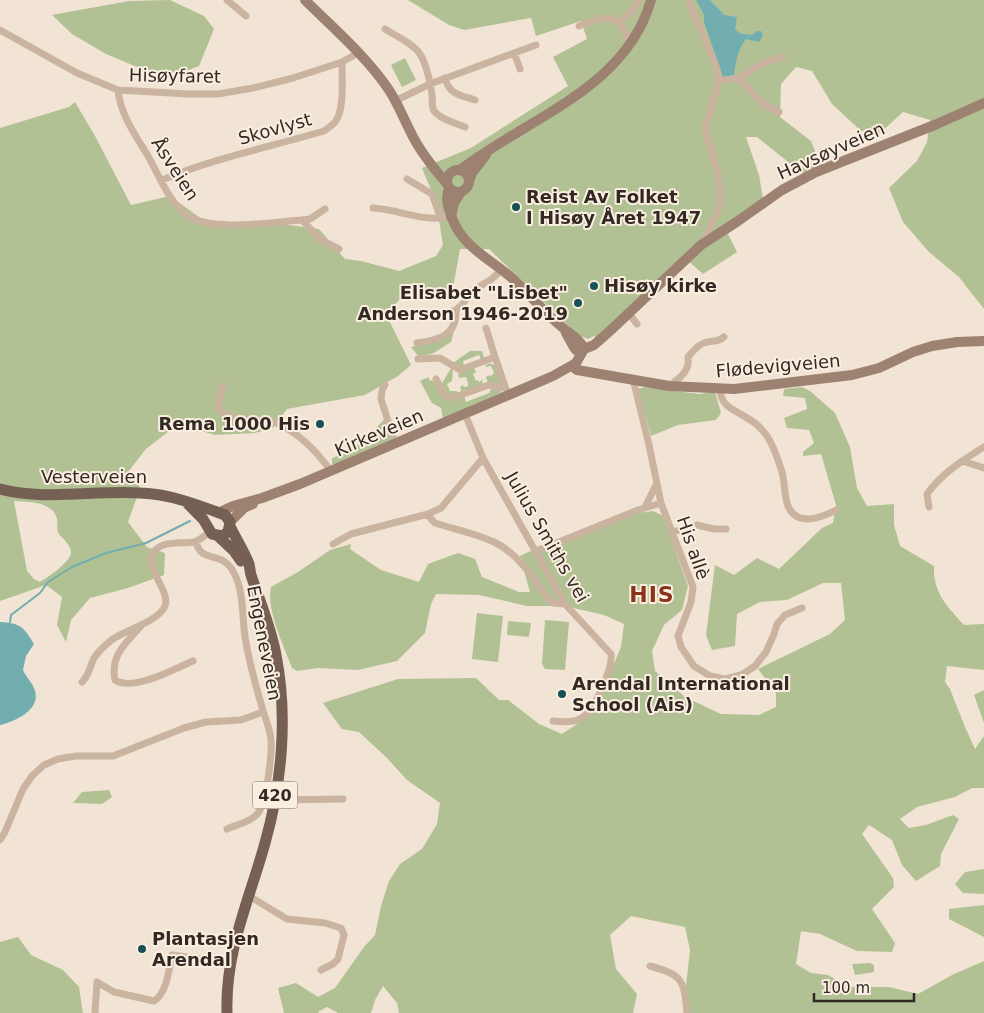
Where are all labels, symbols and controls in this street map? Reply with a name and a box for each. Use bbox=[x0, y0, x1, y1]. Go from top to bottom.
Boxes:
street label: Hisøyfaret bbox=[129, 64, 221, 87]
street label: Skovlyst bbox=[236, 108, 314, 149]
street label: Havsøyveien bbox=[774, 117, 888, 184]
street label: Åsveien bbox=[147, 133, 204, 204]
place label: Reist Av Folket I Hisøy Året 1947 bbox=[526, 186, 701, 228]
marker: Reist Av Folket I Hisøy Året 1947 bbox=[510, 201, 522, 213]
place label: Hisøy kirke bbox=[604, 275, 717, 296]
marker: Hisøy kirke bbox=[588, 280, 600, 292]
place label: Elisabet "Lisbet" Anderson 1946-2019 bbox=[357, 282, 568, 324]
marker: Elisabet "Lisbet" Anderson 1946-2019 bbox=[572, 297, 584, 309]
street label: Flødevigveien bbox=[715, 350, 841, 381]
street label: Kirkeveien bbox=[331, 404, 426, 461]
place label: Rema 1000 His bbox=[158, 413, 310, 434]
marker: Rema 1000 His bbox=[314, 418, 326, 430]
street label: Vesterveien bbox=[41, 466, 147, 487]
street label: Julius Smiths vei bbox=[501, 467, 593, 606]
street label: His allè bbox=[673, 513, 714, 582]
district label: HIS bbox=[629, 582, 675, 607]
street label: Engeneveien bbox=[243, 583, 286, 702]
place label: Arendal International School (Ais) bbox=[572, 673, 790, 715]
marker: Arendal International School (Ais) bbox=[556, 688, 568, 700]
road number: 420 bbox=[252, 782, 298, 808]
place label: Plantasjen Arendal bbox=[152, 928, 259, 970]
marker: Plantasjen Arendal bbox=[136, 943, 148, 955]
scale bar bbox=[814, 970, 914, 1002]
text: 100 m bbox=[822, 979, 870, 997]

